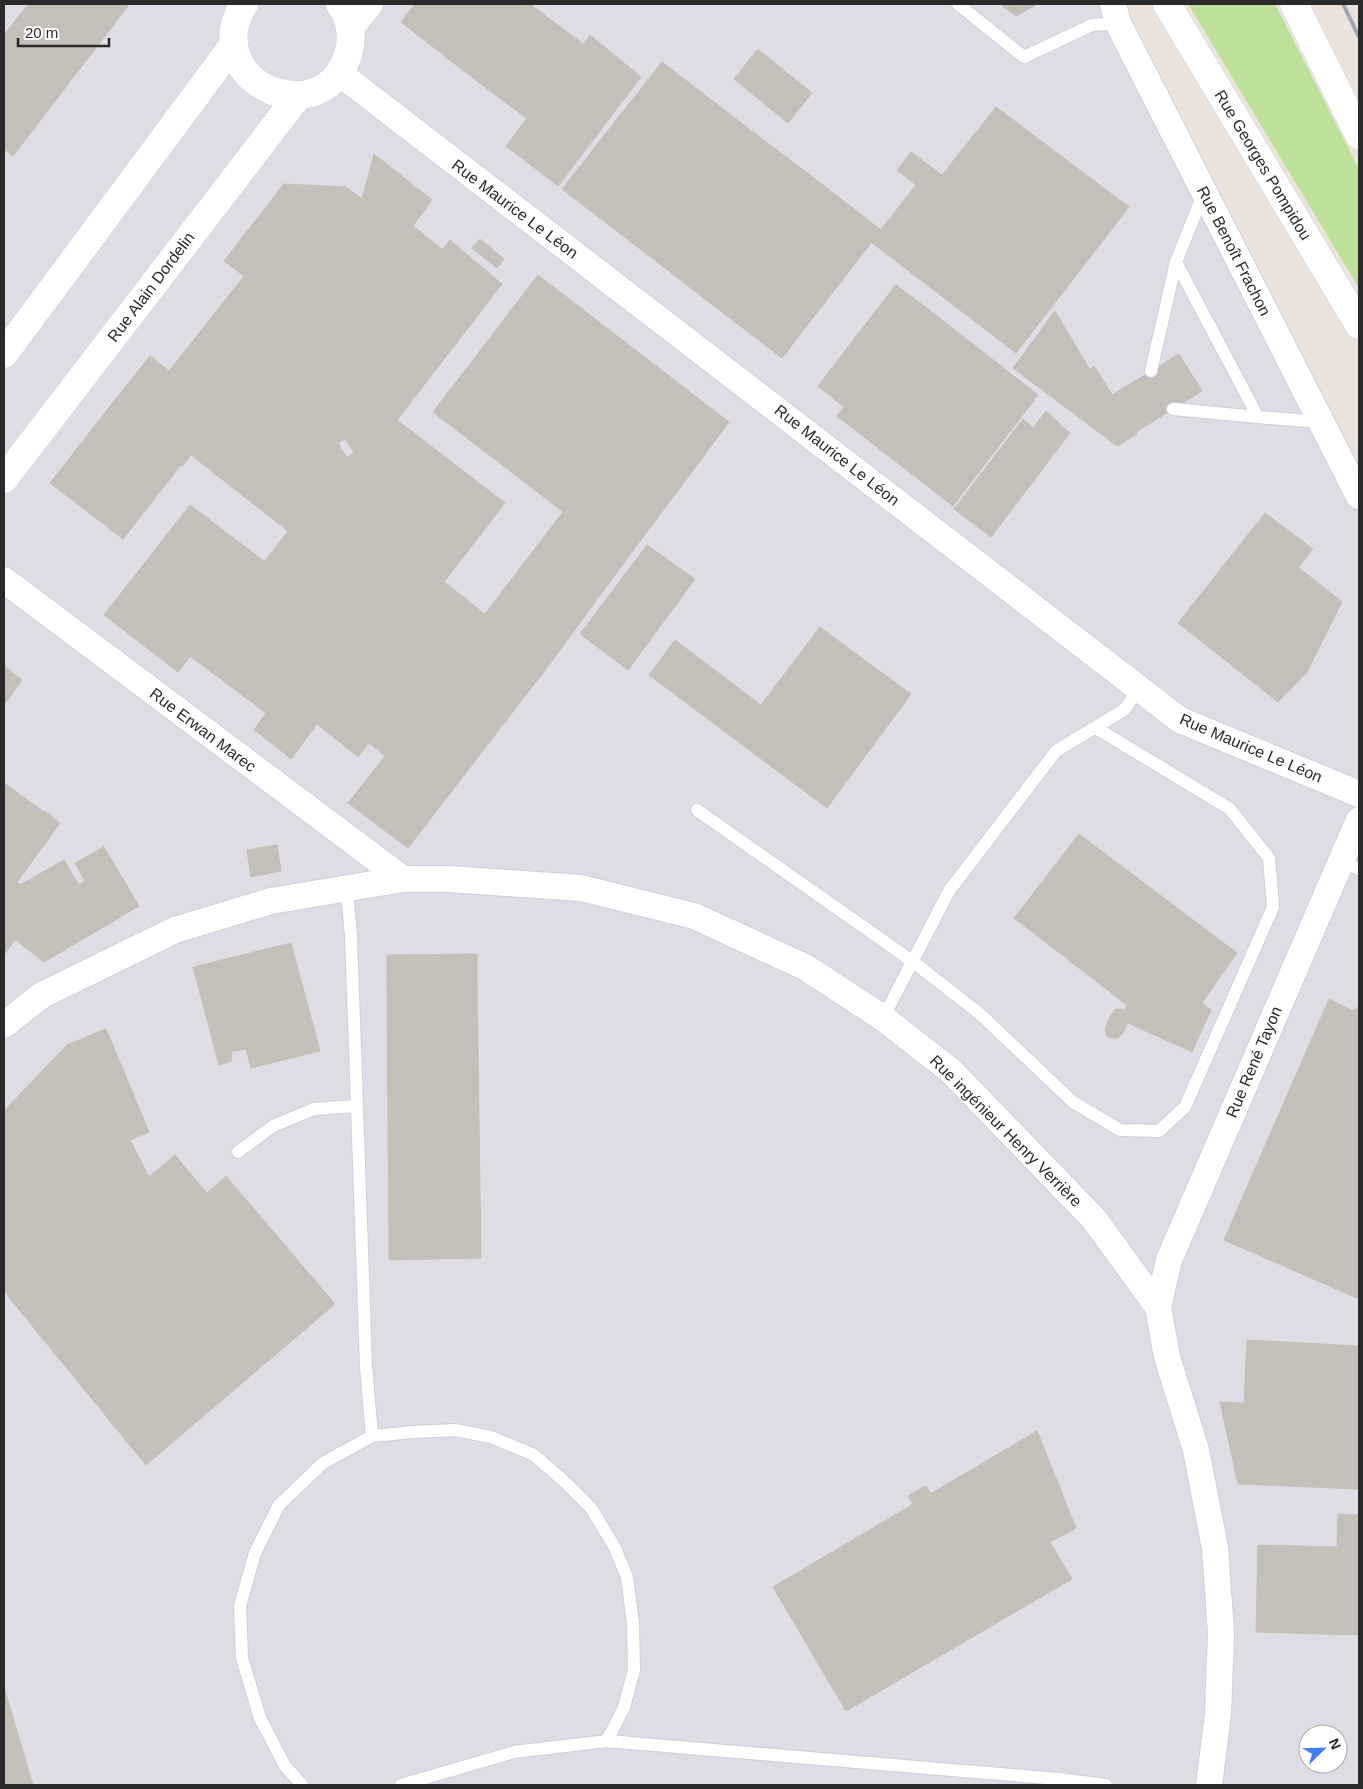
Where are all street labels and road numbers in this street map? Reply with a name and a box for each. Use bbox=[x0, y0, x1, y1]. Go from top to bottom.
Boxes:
street label: Rue Georges Pompidou bbox=[1212, 87, 1314, 243]
street label: Rue Maurice Le Léon bbox=[449, 156, 581, 262]
street label: Rue Benoît Frachon bbox=[1194, 183, 1274, 319]
street label: Rue Alain Dordelin bbox=[104, 229, 198, 345]
street label: Rue Maurice Le Léon bbox=[771, 401, 903, 509]
street label: Rue Erwan Marec bbox=[147, 685, 259, 775]
street label: Rue Maurice Le Léon bbox=[1177, 710, 1325, 786]
street label: Rue René Tayon bbox=[1223, 1004, 1285, 1120]
street label: Rue ingénieur Henry Verrière bbox=[927, 1052, 1085, 1210]

